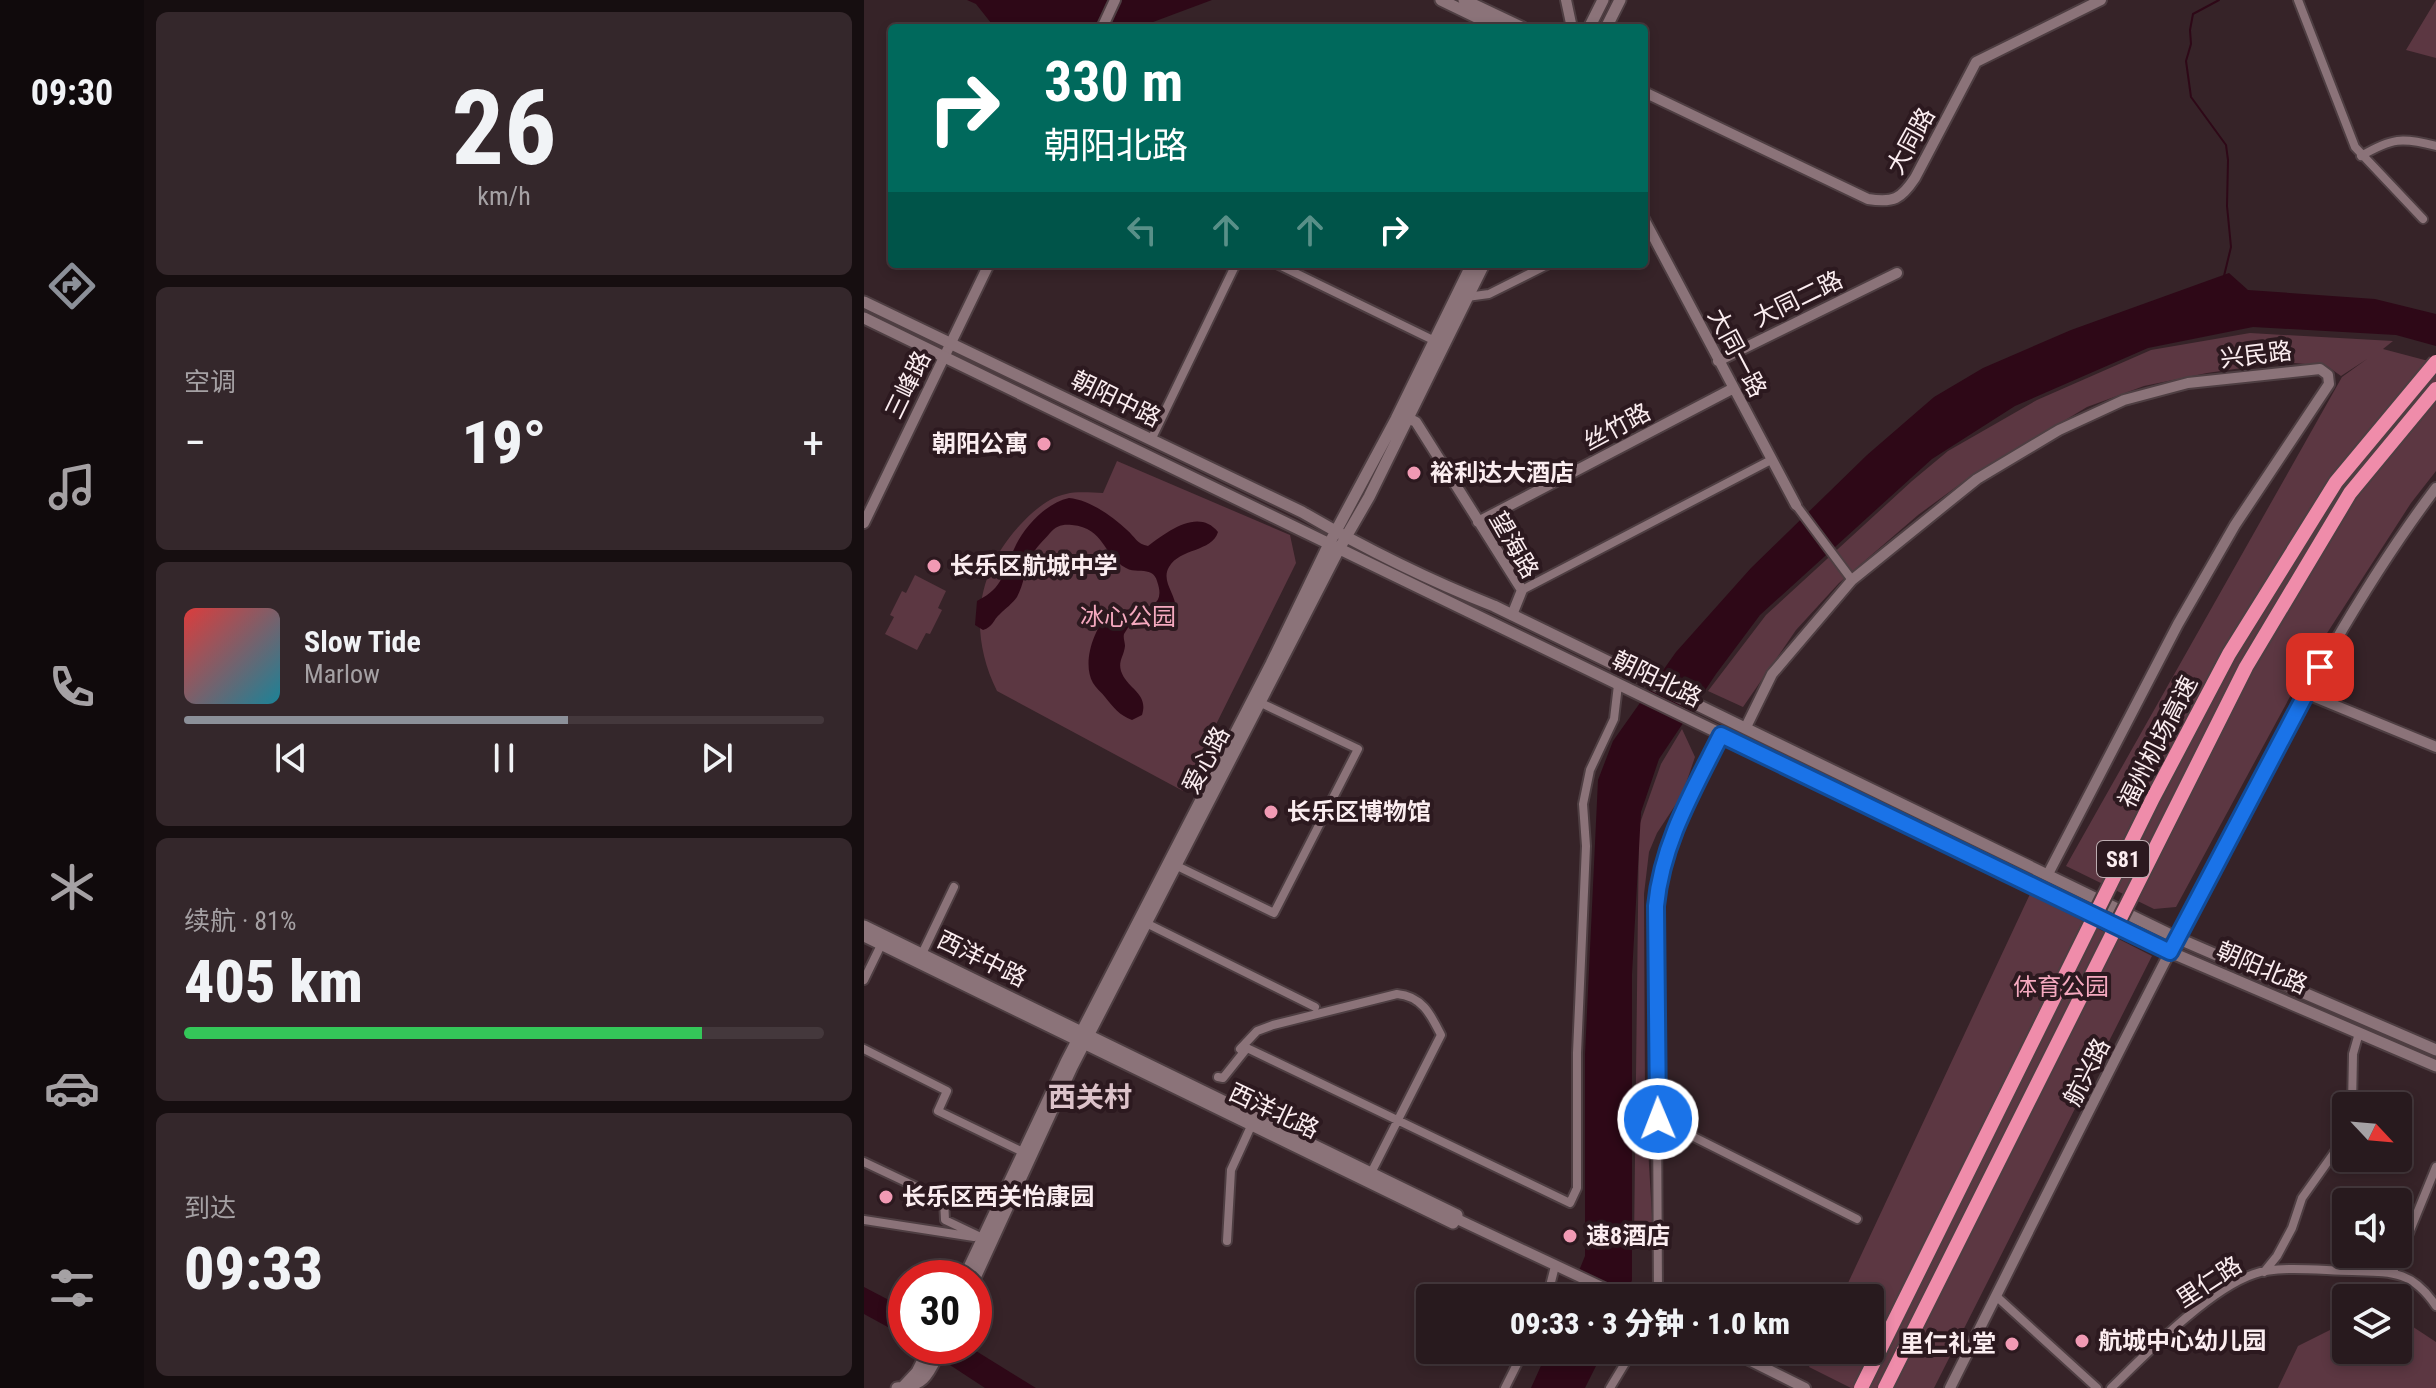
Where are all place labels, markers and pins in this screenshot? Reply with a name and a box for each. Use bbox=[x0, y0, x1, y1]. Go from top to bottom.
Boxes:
place label: 朝阳公寓 bbox=[932, 430, 1028, 458]
marker: 朝阳公寓 bbox=[1035, 435, 1053, 453]
place label: 裕利达大酒店 bbox=[1430, 459, 1574, 487]
marker: 裕利达大酒店 bbox=[1405, 464, 1423, 482]
place label: 长乐区航城中学 bbox=[950, 552, 1118, 580]
marker: 长乐区航城中学 bbox=[925, 557, 943, 575]
pin bbox=[2286, 633, 2354, 701]
place label: 长乐区博物馆 bbox=[1287, 798, 1431, 826]
marker: 长乐区博物馆 bbox=[1262, 803, 1280, 821]
place label: 长乐区西关怡康园 bbox=[902, 1183, 1094, 1211]
marker: 长乐区西关怡康园 bbox=[877, 1188, 895, 1206]
place label: 速8酒店 bbox=[1586, 1222, 1670, 1250]
marker: 速8酒店 bbox=[1561, 1227, 1579, 1245]
place label: 航城中心幼儿园 bbox=[2098, 1327, 2266, 1355]
place label: 里仁礼堂 bbox=[1900, 1330, 1996, 1358]
marker: 航城中心幼儿园 bbox=[2073, 1332, 2091, 1350]
marker: 里仁礼堂 bbox=[2003, 1335, 2021, 1353]

